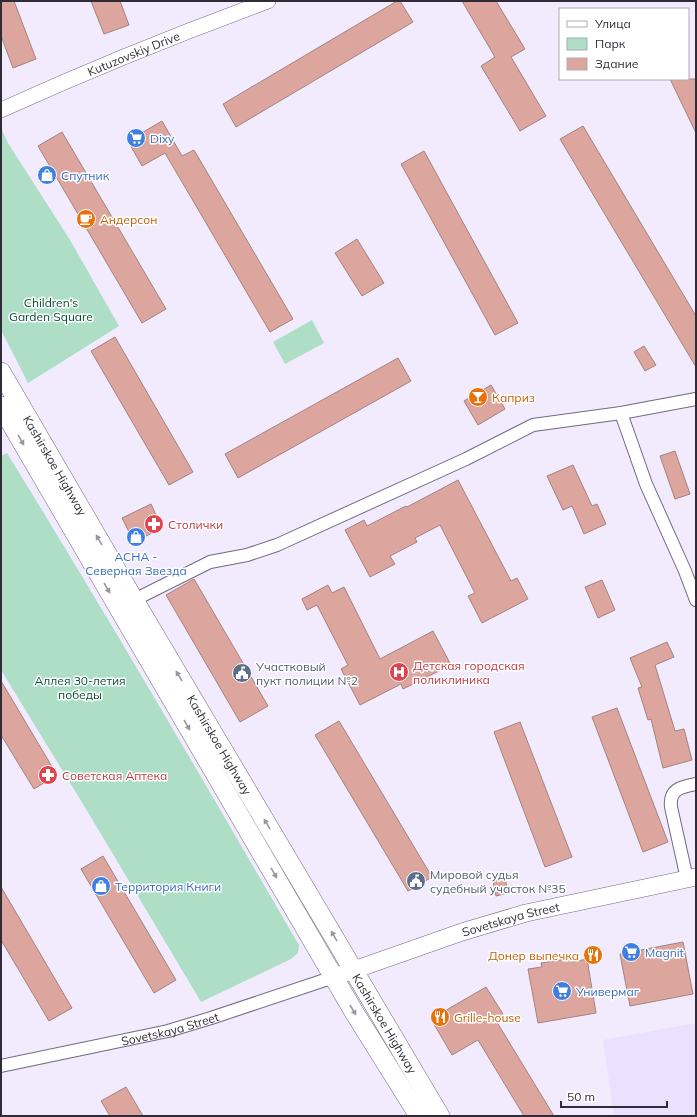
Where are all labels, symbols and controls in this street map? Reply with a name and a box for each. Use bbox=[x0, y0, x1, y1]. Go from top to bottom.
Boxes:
legend bbox=[559, 8, 689, 80]
text: Улица bbox=[594, 16, 631, 31]
street label: Kutuzovskiy Drive bbox=[85, 28, 182, 79]
text: Парк bbox=[595, 36, 626, 51]
text: Здание bbox=[595, 56, 639, 71]
supermarket icon: Dixy bbox=[125, 127, 147, 149]
place label: Dixy bbox=[150, 131, 175, 146]
shop icon: Спутник bbox=[36, 164, 58, 186]
place label: Спутник bbox=[61, 168, 110, 183]
cafe icon: Андерсон bbox=[75, 208, 97, 230]
place label: Андерсон bbox=[100, 212, 157, 227]
park label: Children's Garden Square bbox=[9, 295, 93, 324]
bar icon: Каприз bbox=[467, 386, 489, 408]
place label: Каприз bbox=[492, 390, 535, 405]
street label: Kashirskoe Highway bbox=[20, 412, 91, 519]
one-way arrow bbox=[17, 434, 24, 446]
pharmacy icon: Столички bbox=[143, 513, 165, 535]
place label: Столички bbox=[168, 517, 223, 532]
shop icon: АСНА - Северная Звезда bbox=[125, 526, 147, 548]
one-way arrow bbox=[95, 534, 102, 546]
place label: АСНА - Северная Звезда bbox=[85, 549, 187, 578]
one-way arrow bbox=[104, 582, 111, 594]
place label: Детская городская поликлиника bbox=[413, 658, 525, 687]
place label: Участковый пукт полиции №2 bbox=[255, 659, 358, 688]
hospital icon: Детская городская поликлиника bbox=[388, 661, 410, 683]
public building icon: Участковый пукт полиции №2 bbox=[231, 662, 253, 684]
one-way arrow bbox=[175, 671, 183, 681]
park label: Аллея 30-летия победы bbox=[34, 673, 126, 702]
street label: Kashirskoe Highway bbox=[184, 692, 255, 798]
one-way arrow bbox=[184, 719, 191, 731]
pharmacy icon: Советская Аптека bbox=[37, 764, 59, 786]
place label: Советская Аптека bbox=[62, 768, 167, 783]
one-way arrow bbox=[264, 818, 271, 830]
one-way arrow bbox=[270, 867, 277, 879]
place label: Мировой судья судебный участок №35 bbox=[430, 867, 566, 896]
public building icon: Мировой судья судебный участок №35 bbox=[405, 870, 427, 892]
shop icon: Территория Книги bbox=[90, 875, 112, 897]
place label: Территория Книги bbox=[115, 879, 221, 894]
street label: Sovetskaya Street bbox=[460, 899, 561, 939]
one-way arrow bbox=[330, 930, 337, 942]
supermarket icon: Magnit bbox=[620, 941, 642, 963]
restaurant icon: Донер выпечка bbox=[582, 944, 604, 966]
place label: Magnit bbox=[645, 945, 684, 960]
place label: Донер выпечка bbox=[488, 948, 579, 963]
street label: Kashirskoe Highway bbox=[350, 971, 421, 1076]
supermarket icon: Универмаг bbox=[551, 980, 573, 1002]
place label: Универмаг bbox=[575, 984, 640, 999]
one-way arrow bbox=[350, 1004, 357, 1016]
restaurant icon: Grille-house bbox=[429, 1006, 451, 1028]
street label: Sovetskaya Street bbox=[120, 1008, 221, 1048]
place label: Grille-house bbox=[454, 1010, 521, 1025]
scale bar bbox=[561, 1083, 667, 1109]
text: 50 m bbox=[567, 1089, 595, 1104]

